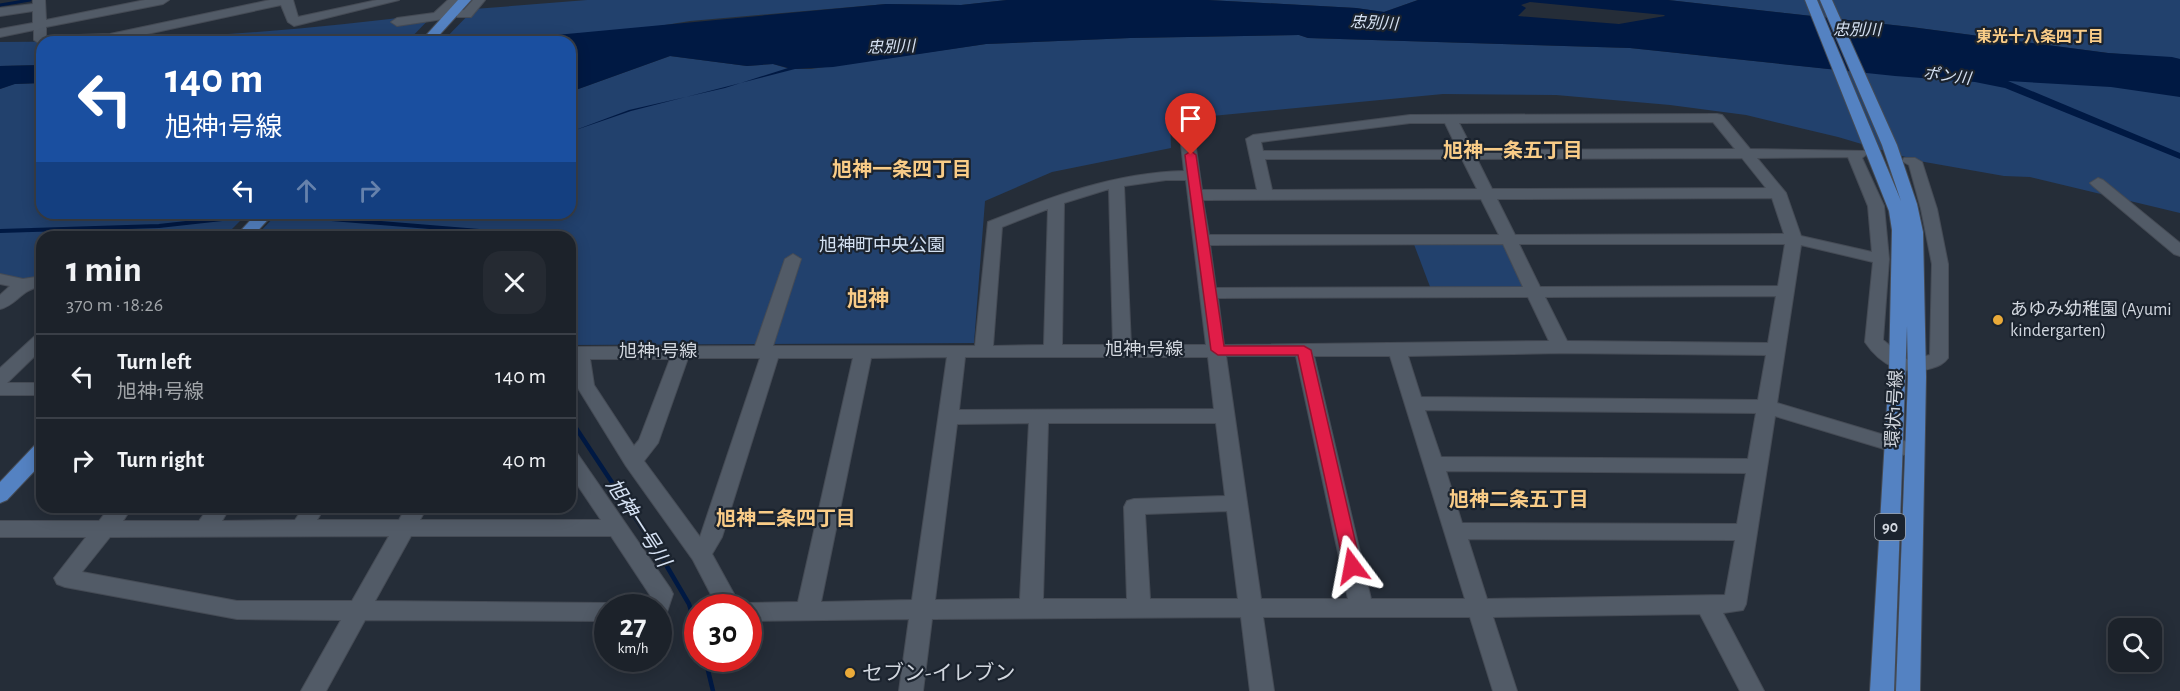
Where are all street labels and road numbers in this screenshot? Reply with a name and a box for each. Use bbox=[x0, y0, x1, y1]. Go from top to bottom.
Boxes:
street label: 旭神1号線 bbox=[1105, 339, 1183, 359]
street label: 旭神1号線 bbox=[619, 341, 697, 361]
street label: 環状1号線 bbox=[1882, 369, 1906, 449]
road number: 90 bbox=[1875, 514, 1905, 540]

